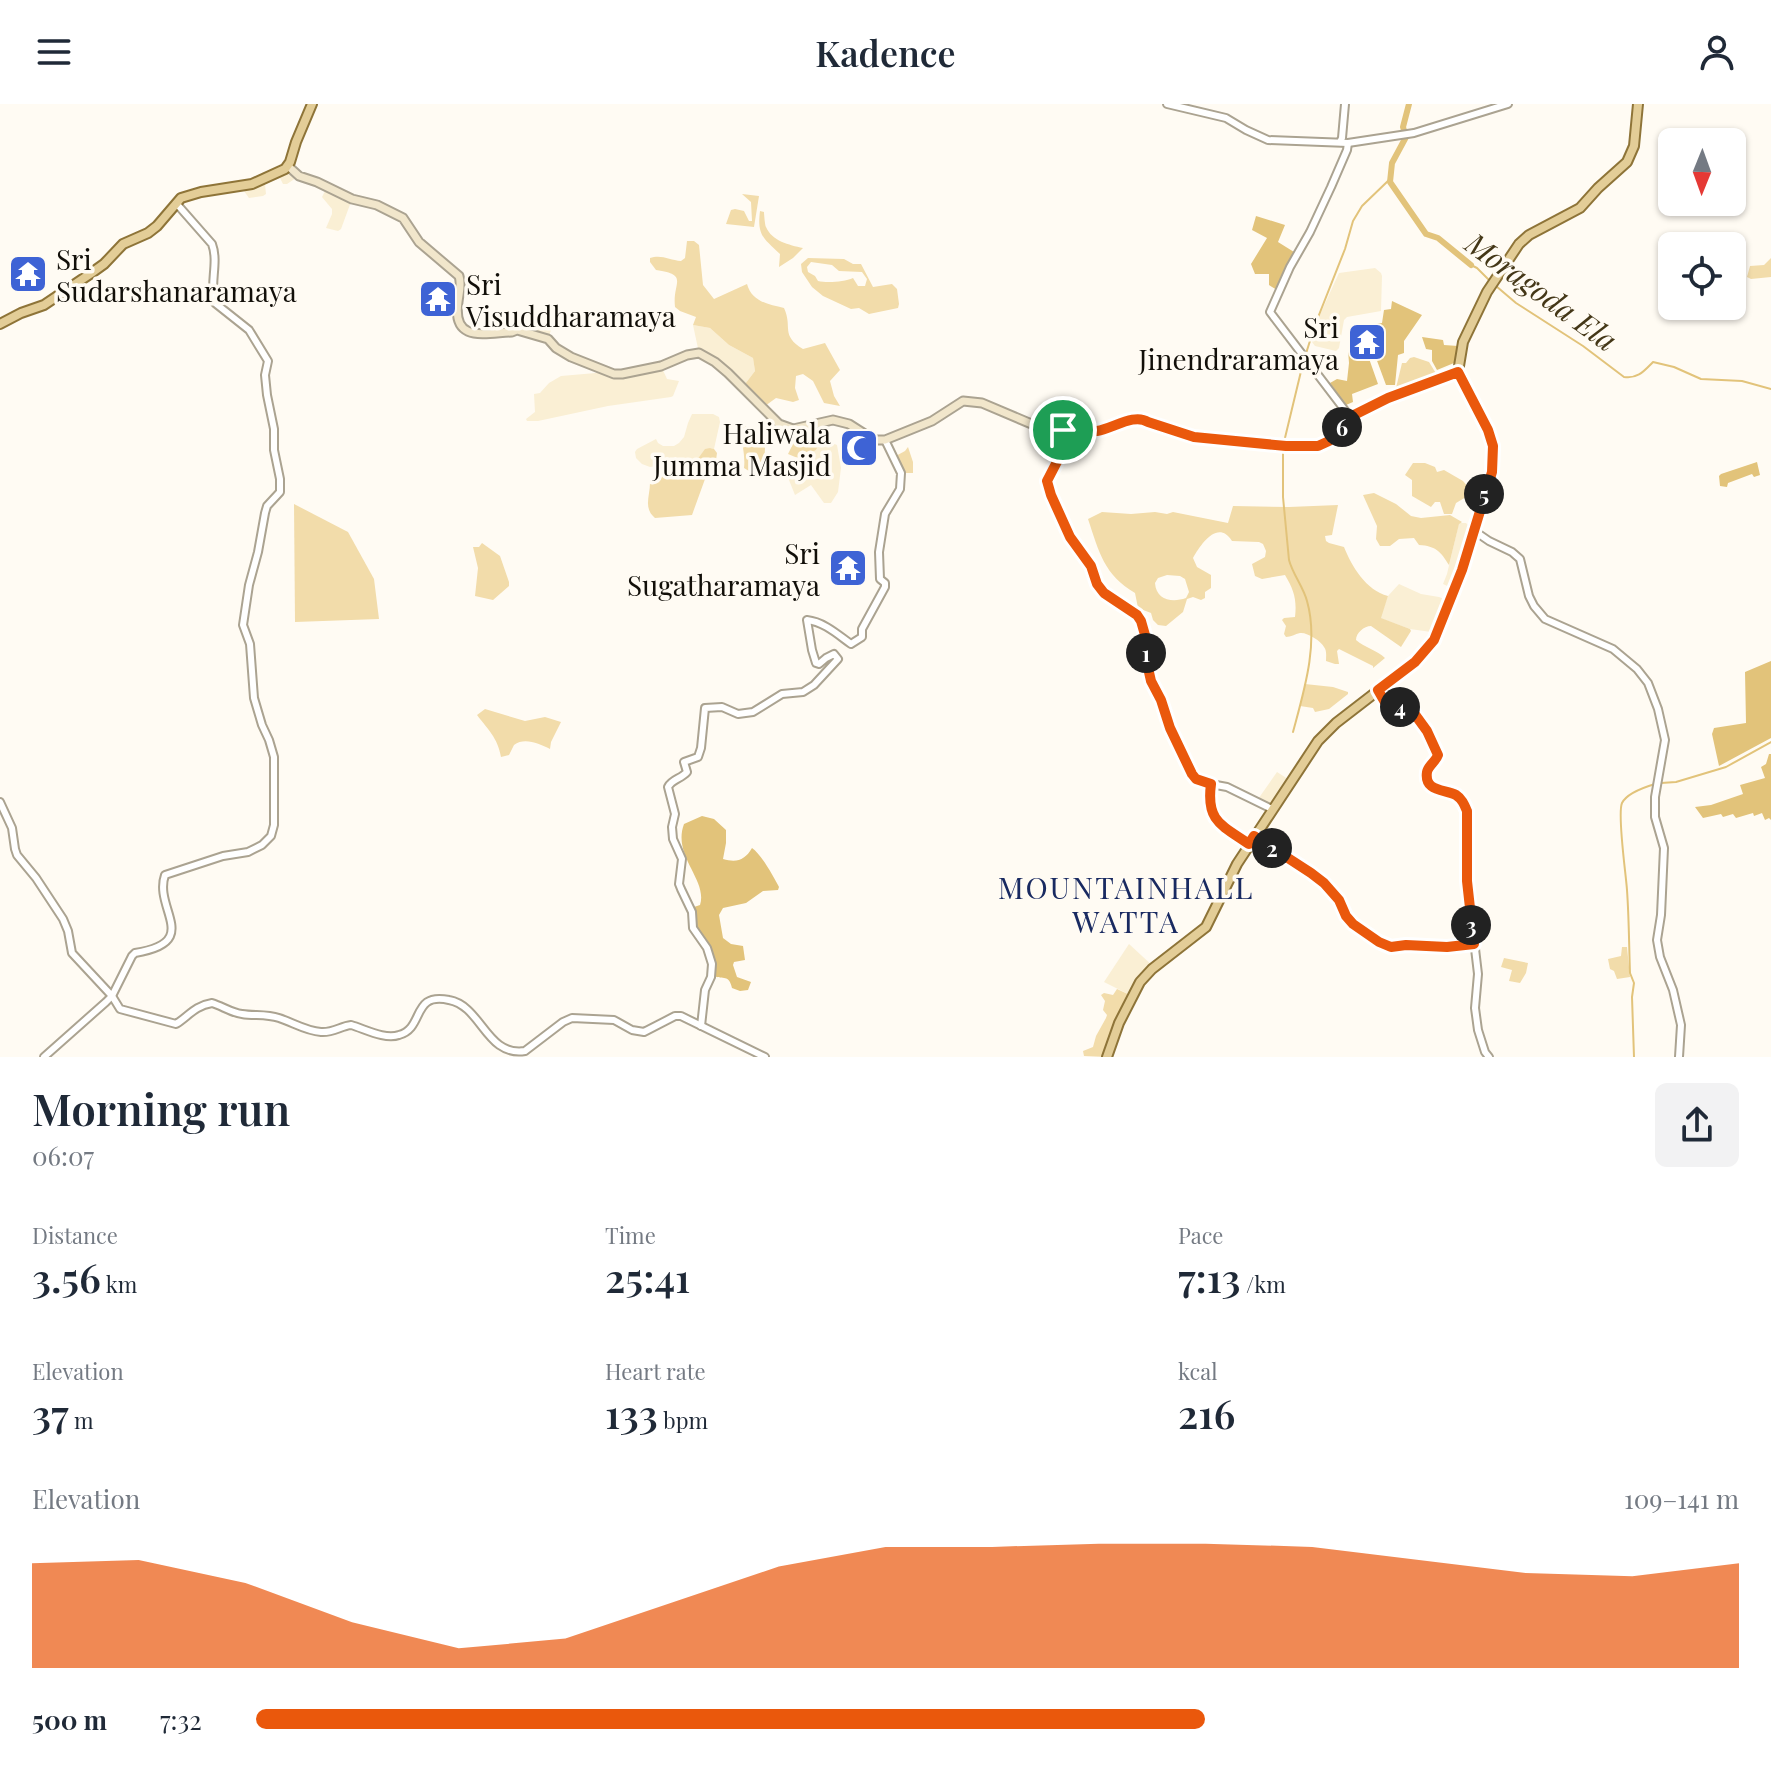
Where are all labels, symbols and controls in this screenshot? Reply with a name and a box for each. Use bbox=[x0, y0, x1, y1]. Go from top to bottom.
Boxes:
text: Kadence bbox=[815, 28, 956, 76]
icon: menu bbox=[32, 30, 76, 74]
icon: person bbox=[1695, 30, 1739, 74]
north arrow bbox=[1658, 128, 1746, 216]
map controls bbox=[1658, 128, 1746, 320]
water label: Moragoda Ela bbox=[1457, 221, 1626, 359]
button: locate bbox=[1658, 232, 1746, 320]
place label: Sri Sudarshanaramaya bbox=[56, 240, 297, 309]
temple icon: Sri Sudarshanaramaya bbox=[7, 253, 49, 295]
place label: Sri Visuddharamaya bbox=[465, 265, 676, 334]
temple icon: Sri Visuddharamaya bbox=[417, 278, 459, 320]
place label: Sri Jinendraramaya bbox=[1138, 308, 1339, 377]
temple icon: Sri Jinendraramaya bbox=[1346, 321, 1388, 363]
pin bbox=[1029, 396, 1097, 464]
pin: 6 bbox=[1322, 407, 1362, 447]
icon: arrive bbox=[1041, 408, 1085, 452]
text: 6 bbox=[1336, 412, 1348, 442]
place label: Haliwala Jumma Masjid bbox=[652, 414, 831, 483]
mosque icon: Haliwala Jumma Masjid bbox=[838, 427, 880, 469]
pin: 5 bbox=[1464, 474, 1504, 514]
text: 5 bbox=[1479, 479, 1489, 509]
place label: Sri Sugatharamaya bbox=[627, 534, 820, 603]
temple icon: Sri Sugatharamaya bbox=[827, 547, 869, 589]
pin: 1 bbox=[1126, 633, 1166, 673]
text: 1 bbox=[1142, 638, 1150, 668]
pin: 4 bbox=[1380, 687, 1420, 727]
text: 4 bbox=[1394, 692, 1406, 722]
pin: 2 bbox=[1252, 828, 1292, 868]
text: 2 bbox=[1266, 833, 1278, 863]
district label: MOUNTAINHALL WATTA bbox=[998, 867, 1254, 941]
pin: 3 bbox=[1451, 905, 1491, 945]
text: 3 bbox=[1466, 910, 1476, 940]
text: Morning run bbox=[32, 1078, 290, 1137]
button: share bbox=[1655, 1083, 1739, 1167]
text: 06:07 bbox=[32, 1138, 94, 1173]
text: Distance bbox=[32, 1220, 118, 1250]
text: Time bbox=[605, 1220, 656, 1250]
text: Pace bbox=[1178, 1220, 1224, 1250]
text: 3.56 bbox=[32, 1250, 101, 1303]
text: 25:41 bbox=[605, 1250, 690, 1303]
text: 7:13 bbox=[1178, 1250, 1241, 1303]
text: km bbox=[101, 1269, 137, 1299]
text: /km bbox=[1241, 1269, 1286, 1299]
text: Elevation bbox=[32, 1356, 124, 1386]
text: Heart rate bbox=[605, 1356, 706, 1386]
text: kcal bbox=[1178, 1356, 1217, 1386]
text: 37 bbox=[32, 1386, 69, 1439]
text: 133 bbox=[605, 1386, 658, 1439]
text: 216 bbox=[1178, 1386, 1235, 1439]
text: m bbox=[69, 1405, 94, 1435]
text: bpm bbox=[658, 1405, 708, 1435]
text: Elevation bbox=[32, 1481, 140, 1516]
text: 109–141 m bbox=[1624, 1481, 1739, 1516]
text: 500 m bbox=[32, 1702, 107, 1737]
text: 7:32 bbox=[160, 1702, 202, 1737]

